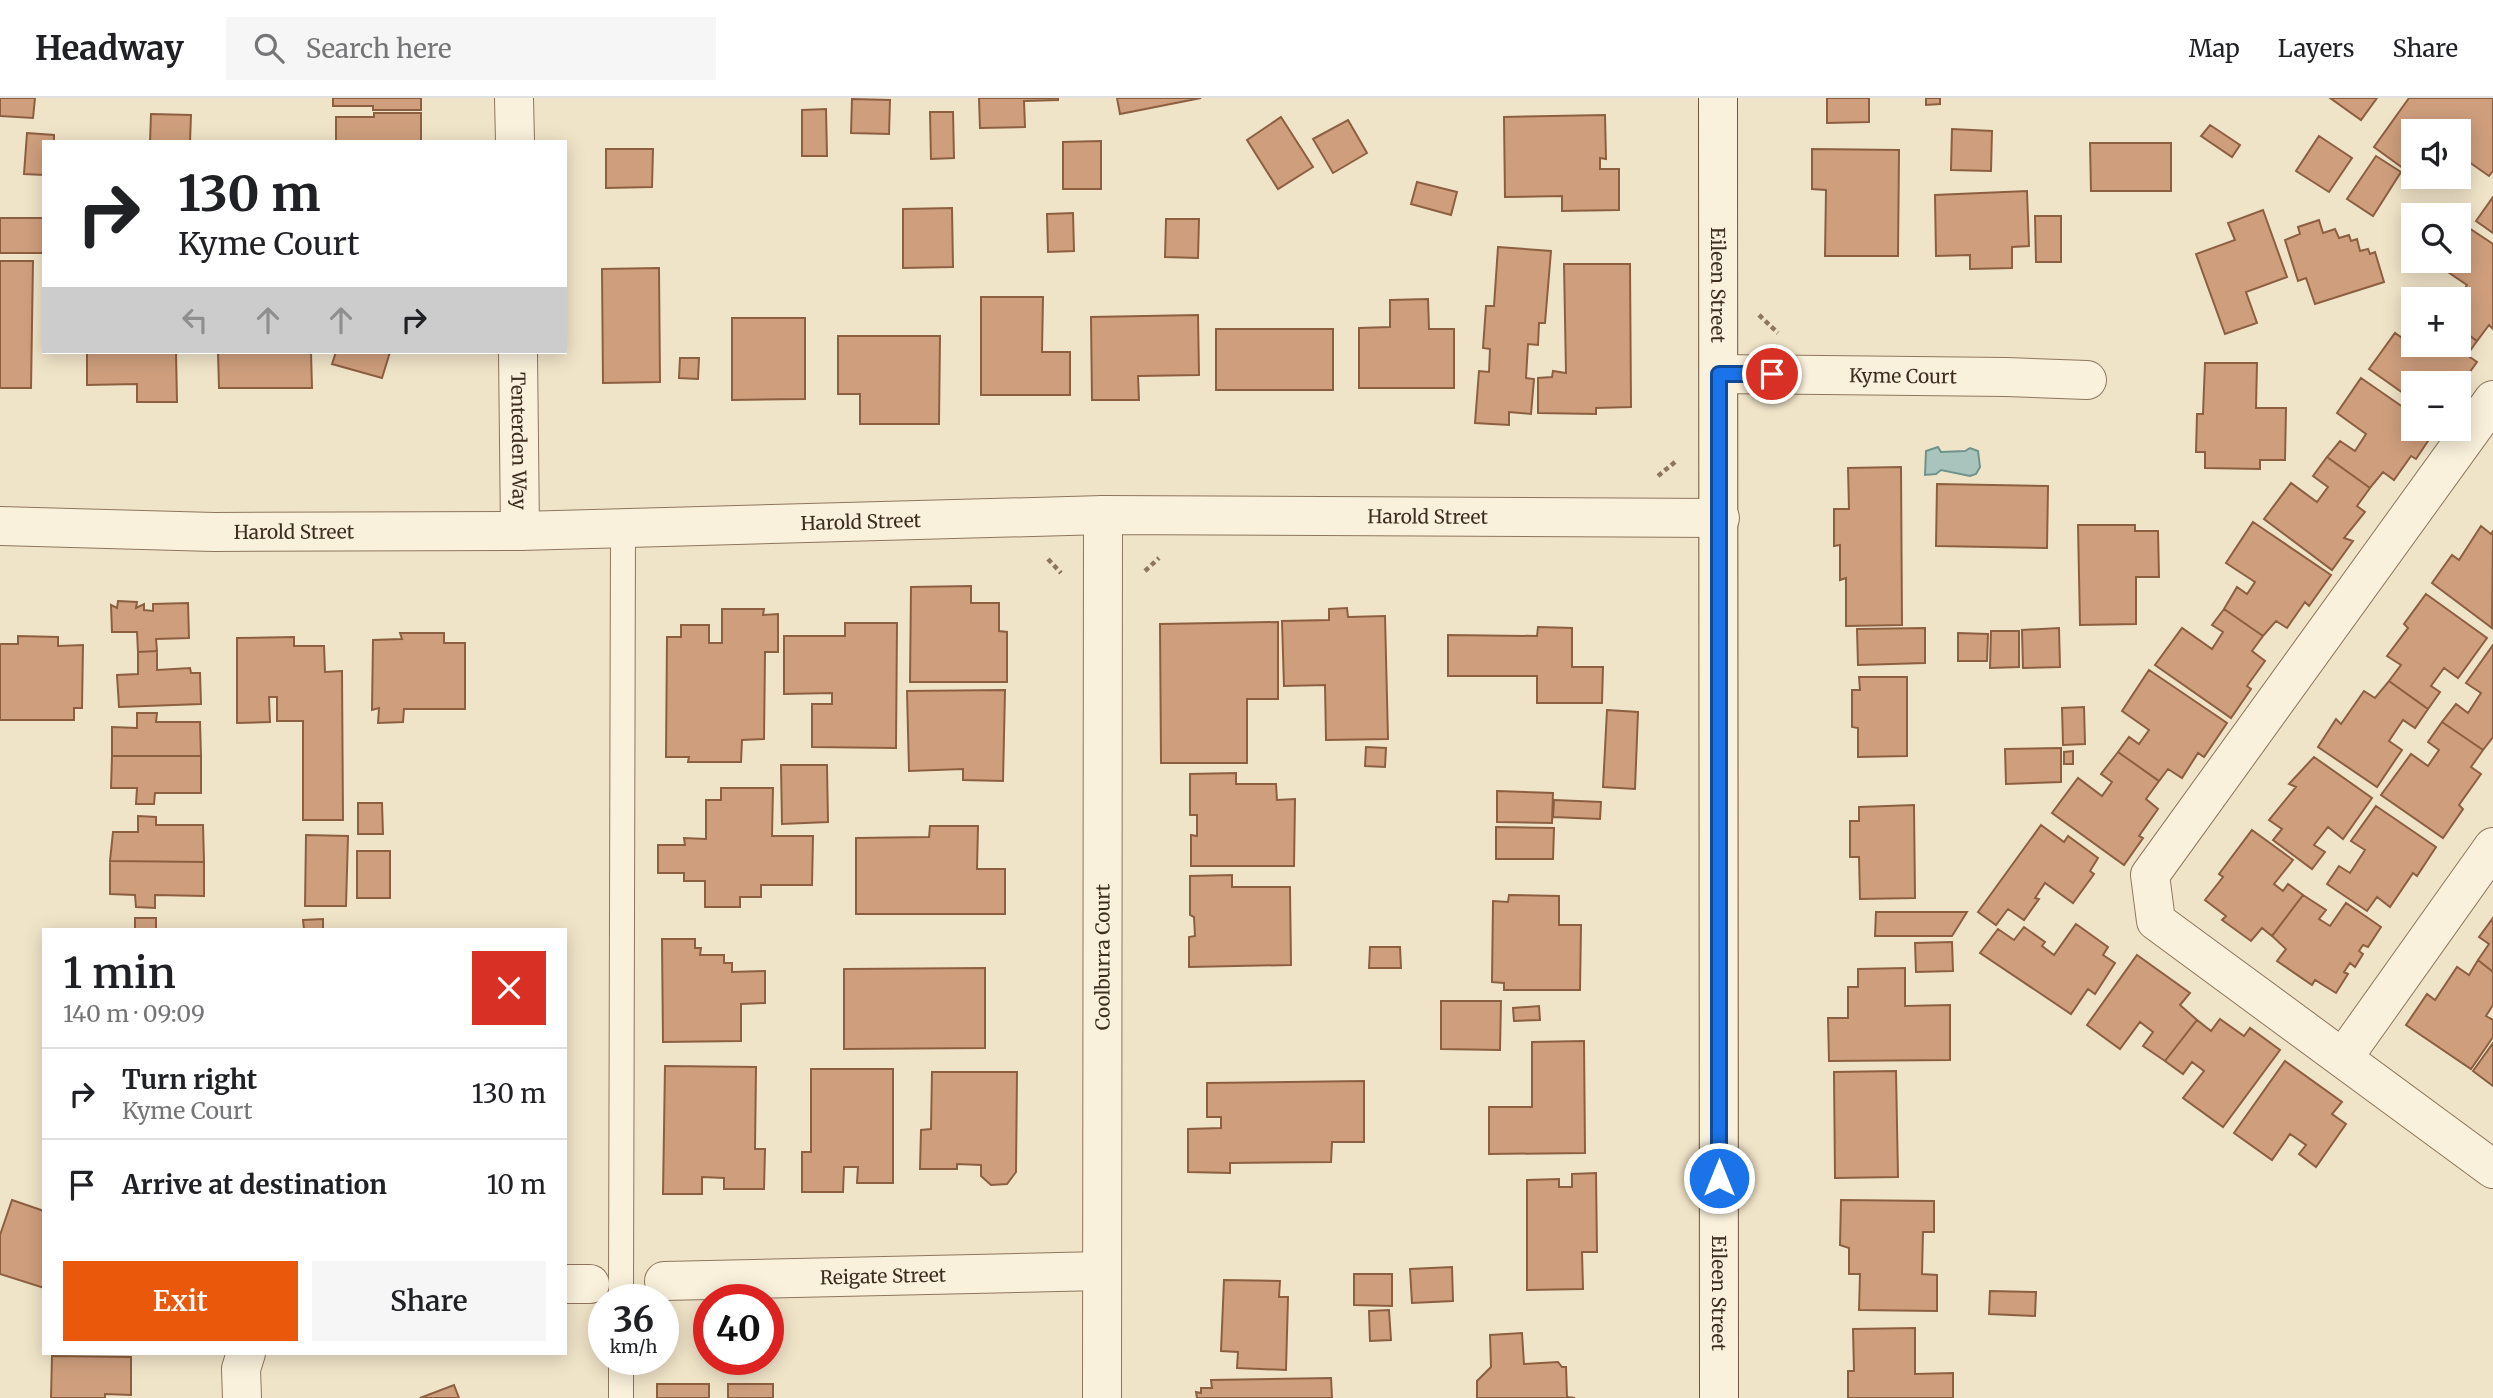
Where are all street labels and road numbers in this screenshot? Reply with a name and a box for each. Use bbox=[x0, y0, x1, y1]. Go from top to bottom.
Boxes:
street label: Eileen Street bbox=[1706, 227, 1730, 343]
street label: Kyme Court bbox=[1849, 363, 1958, 388]
street label: Tenterden Way bbox=[506, 372, 532, 510]
street label: Harold Street bbox=[1367, 504, 1489, 529]
street label: Harold Street bbox=[800, 508, 922, 535]
street label: Harold Street bbox=[234, 520, 355, 544]
street label: Coolburra Court bbox=[1090, 883, 1115, 1030]
street label: Eileen Street bbox=[1707, 1235, 1731, 1351]
street label: Reigate Street bbox=[819, 1263, 947, 1289]

